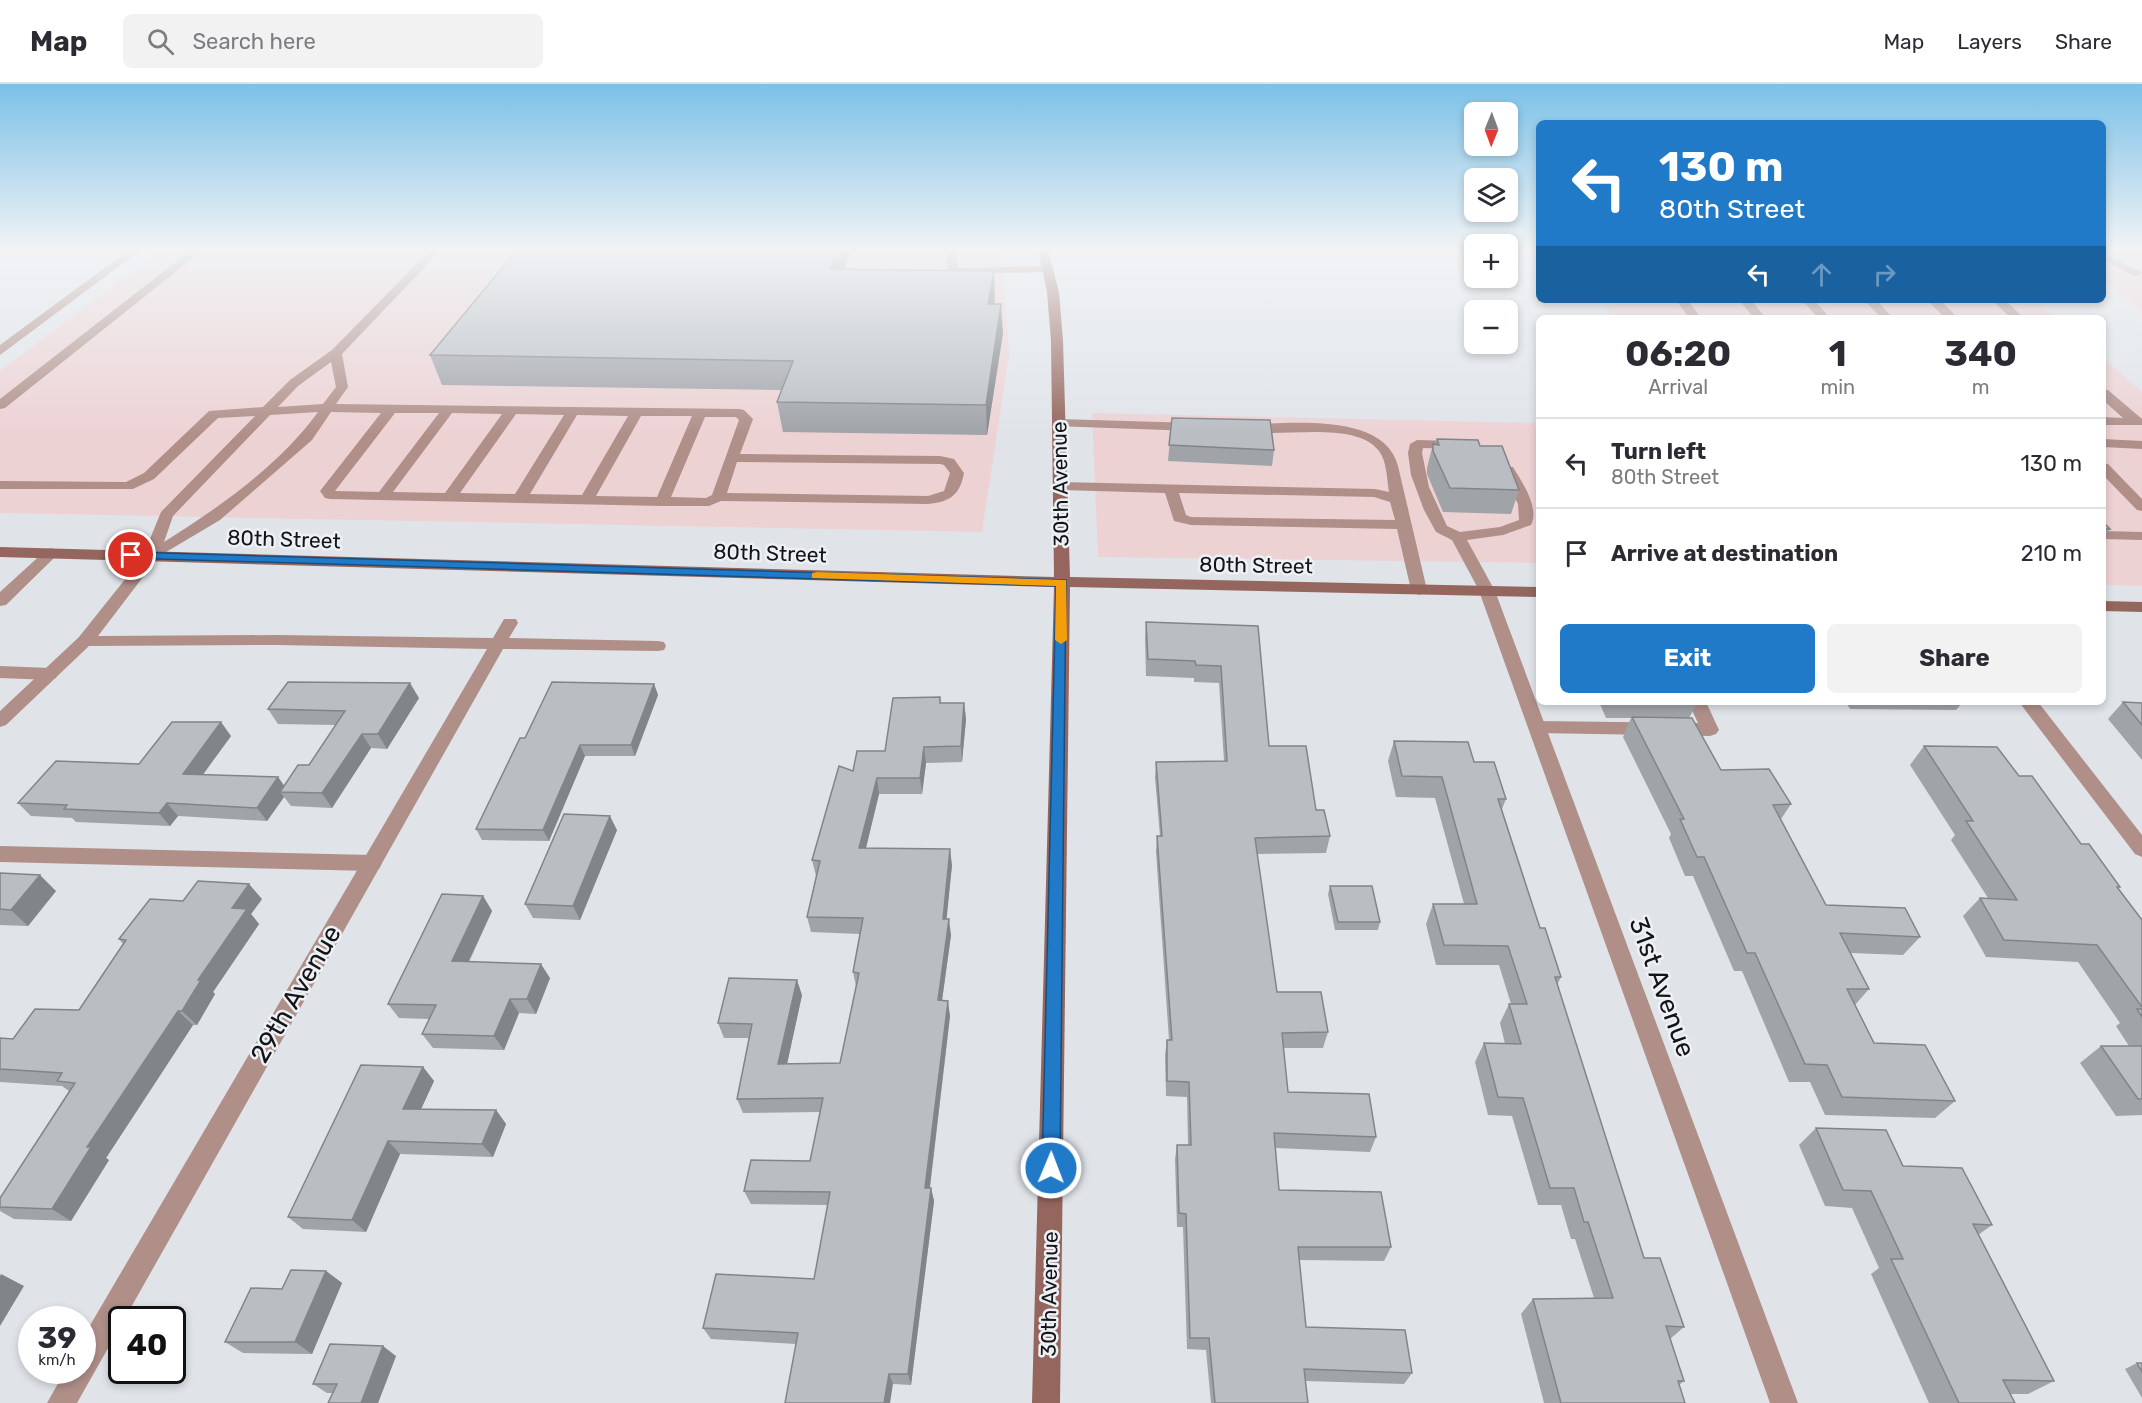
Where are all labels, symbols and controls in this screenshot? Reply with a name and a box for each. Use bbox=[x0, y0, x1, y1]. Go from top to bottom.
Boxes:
search box bbox=[123, 14, 543, 68]
text: Map bbox=[30, 25, 87, 58]
icon: search bbox=[144, 25, 177, 58]
text: Search here bbox=[192, 28, 316, 55]
text: Map bbox=[1883, 29, 1924, 54]
text: Layers bbox=[1957, 29, 2022, 54]
text: Share bbox=[2055, 29, 2112, 54]
north arrow bbox=[1464, 102, 1518, 156]
map controls bbox=[1464, 102, 1518, 354]
text: 130 m bbox=[1659, 142, 1784, 192]
icon: left bbox=[1560, 144, 1638, 222]
button: layers bbox=[1464, 168, 1518, 222]
text: 80th Street bbox=[1659, 193, 1805, 225]
button: + bbox=[1464, 234, 1518, 288]
icon: left bbox=[1742, 258, 1775, 291]
icon: ahead bbox=[1805, 258, 1838, 291]
icon: right bbox=[1868, 258, 1901, 291]
button: − bbox=[1464, 300, 1518, 354]
text: 06:20 bbox=[1625, 332, 1731, 375]
text: 1 bbox=[1829, 332, 1847, 375]
text: 340 bbox=[1944, 332, 2017, 375]
text: Arrival bbox=[1648, 375, 1708, 399]
text: min bbox=[1820, 375, 1855, 399]
text: m bbox=[1972, 375, 1989, 399]
street label: 30th Avenue bbox=[1046, 421, 1074, 547]
text: Turn left bbox=[1611, 438, 1706, 465]
icon: left bbox=[1560, 447, 1593, 480]
text: 130 m bbox=[2020, 450, 2082, 477]
text: 80th Street bbox=[1611, 465, 1719, 489]
street label: 80th Street bbox=[227, 525, 341, 553]
pin bbox=[105, 529, 156, 580]
icon: arrive bbox=[1560, 537, 1593, 570]
icon: arrive bbox=[114, 538, 147, 571]
street label: 80th Street bbox=[713, 539, 827, 567]
text: Arrive at destination bbox=[1611, 540, 1838, 567]
text: 210 m bbox=[2021, 540, 2082, 567]
street label: 80th Street bbox=[1199, 552, 1313, 578]
button: Exit bbox=[1560, 624, 1815, 693]
button: Share bbox=[1827, 624, 2082, 693]
street label: 31st Avenue bbox=[1622, 913, 1702, 1061]
street label: 29th Avenue bbox=[244, 920, 348, 1068]
position arrow bbox=[1019, 1136, 1083, 1200]
street label: 30th Avenue bbox=[1035, 1231, 1063, 1357]
speed limit sign: 40 bbox=[108, 1306, 186, 1384]
text: 39 bbox=[38, 1320, 77, 1356]
text: km/h bbox=[38, 1351, 76, 1369]

